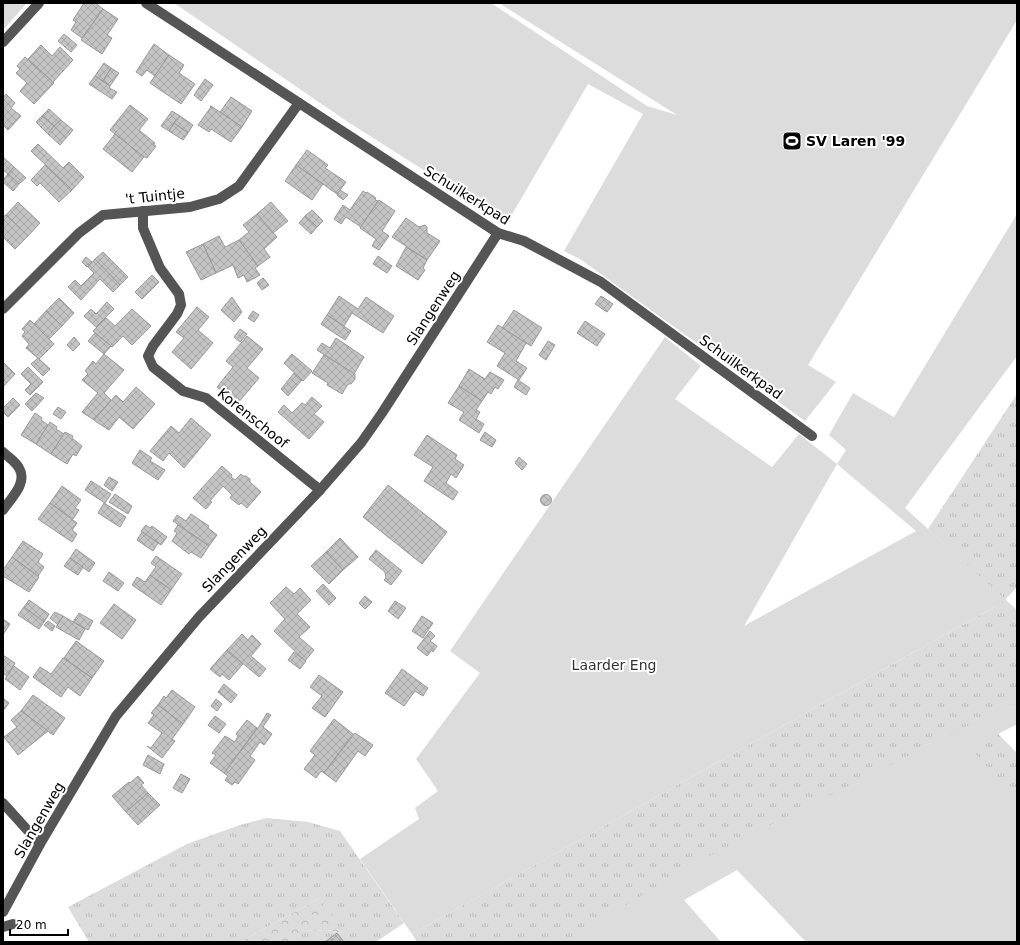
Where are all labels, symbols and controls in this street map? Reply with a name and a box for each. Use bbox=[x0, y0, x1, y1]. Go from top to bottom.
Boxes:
sports icon: SV Laren '99 bbox=[781, 130, 803, 152]
place label: SV Laren '99 bbox=[806, 133, 905, 149]
street label: Schuilkerkpad bbox=[421, 162, 513, 228]
street label: 't Tuintje bbox=[124, 185, 186, 207]
street label: Slangenweg bbox=[403, 268, 463, 348]
street label: Schuilkerkpad bbox=[696, 332, 786, 402]
street label: Korenschoof bbox=[215, 385, 292, 452]
street label: Slangenweg bbox=[199, 523, 269, 595]
park label: Laarder Eng bbox=[572, 657, 656, 673]
street label: Slangenweg bbox=[11, 779, 67, 861]
scale bar bbox=[10, 911, 68, 937]
text: 20 m bbox=[16, 918, 47, 932]

